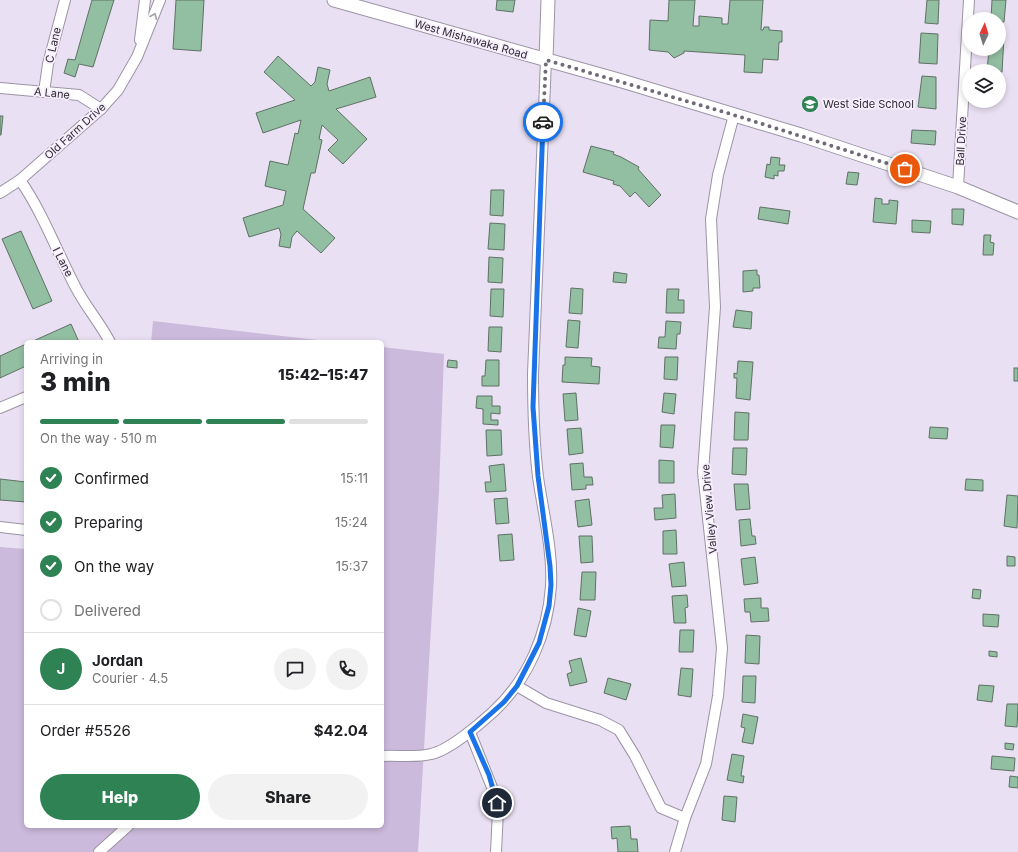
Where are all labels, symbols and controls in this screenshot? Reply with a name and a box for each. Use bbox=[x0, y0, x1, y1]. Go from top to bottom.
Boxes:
one-way arrow bbox=[150, 12, 158, 19]
north arrow bbox=[962, 12, 1006, 56]
map controls bbox=[962, 12, 1006, 108]
street label: West Mishawaka Road bbox=[413, 16, 529, 62]
street label: C Lane bbox=[42, 26, 64, 64]
button: layers bbox=[962, 64, 1006, 108]
street label: A Lane bbox=[33, 84, 71, 102]
school or university icon: West Side School bbox=[800, 94, 820, 114]
place label: West Side School bbox=[823, 97, 914, 111]
street label: Old Farm Drive bbox=[41, 100, 109, 162]
courier bbox=[523, 102, 563, 142]
icon: car bbox=[532, 111, 554, 133]
street label: Ball Drive bbox=[953, 116, 969, 166]
pin bbox=[888, 152, 922, 186]
icon: bag bbox=[894, 158, 916, 180]
street label: I Lane bbox=[50, 245, 76, 279]
text: Arriving in bbox=[40, 351, 103, 367]
text: 15:42–15:47 bbox=[278, 365, 368, 384]
text: 3 min bbox=[40, 366, 111, 397]
text: On the way · 510 m bbox=[40, 430, 157, 446]
street label: Valley View Drive bbox=[698, 464, 720, 554]
icon: check bbox=[40, 467, 62, 489]
text: Confirmed bbox=[74, 469, 149, 488]
text: 15:11 bbox=[340, 470, 368, 486]
icon: check bbox=[40, 511, 62, 533]
text: Preparing bbox=[74, 513, 143, 532]
text: 15:24 bbox=[335, 514, 368, 530]
icon: check bbox=[40, 555, 62, 577]
text: On the way bbox=[74, 557, 154, 576]
text: 15:37 bbox=[336, 558, 368, 574]
text: Delivered bbox=[74, 601, 141, 620]
button: chat bbox=[274, 648, 316, 690]
button: phone bbox=[326, 648, 368, 690]
text: Jordan bbox=[92, 651, 143, 670]
text: J bbox=[57, 659, 65, 678]
text: Courier · 4.5 bbox=[92, 670, 168, 686]
text: Order #5526 bbox=[40, 721, 131, 740]
text: $42.04 bbox=[314, 721, 368, 740]
button: Help bbox=[40, 774, 200, 820]
button: Share bbox=[208, 774, 368, 820]
pin bbox=[480, 786, 514, 820]
icon: home bbox=[486, 792, 508, 814]

